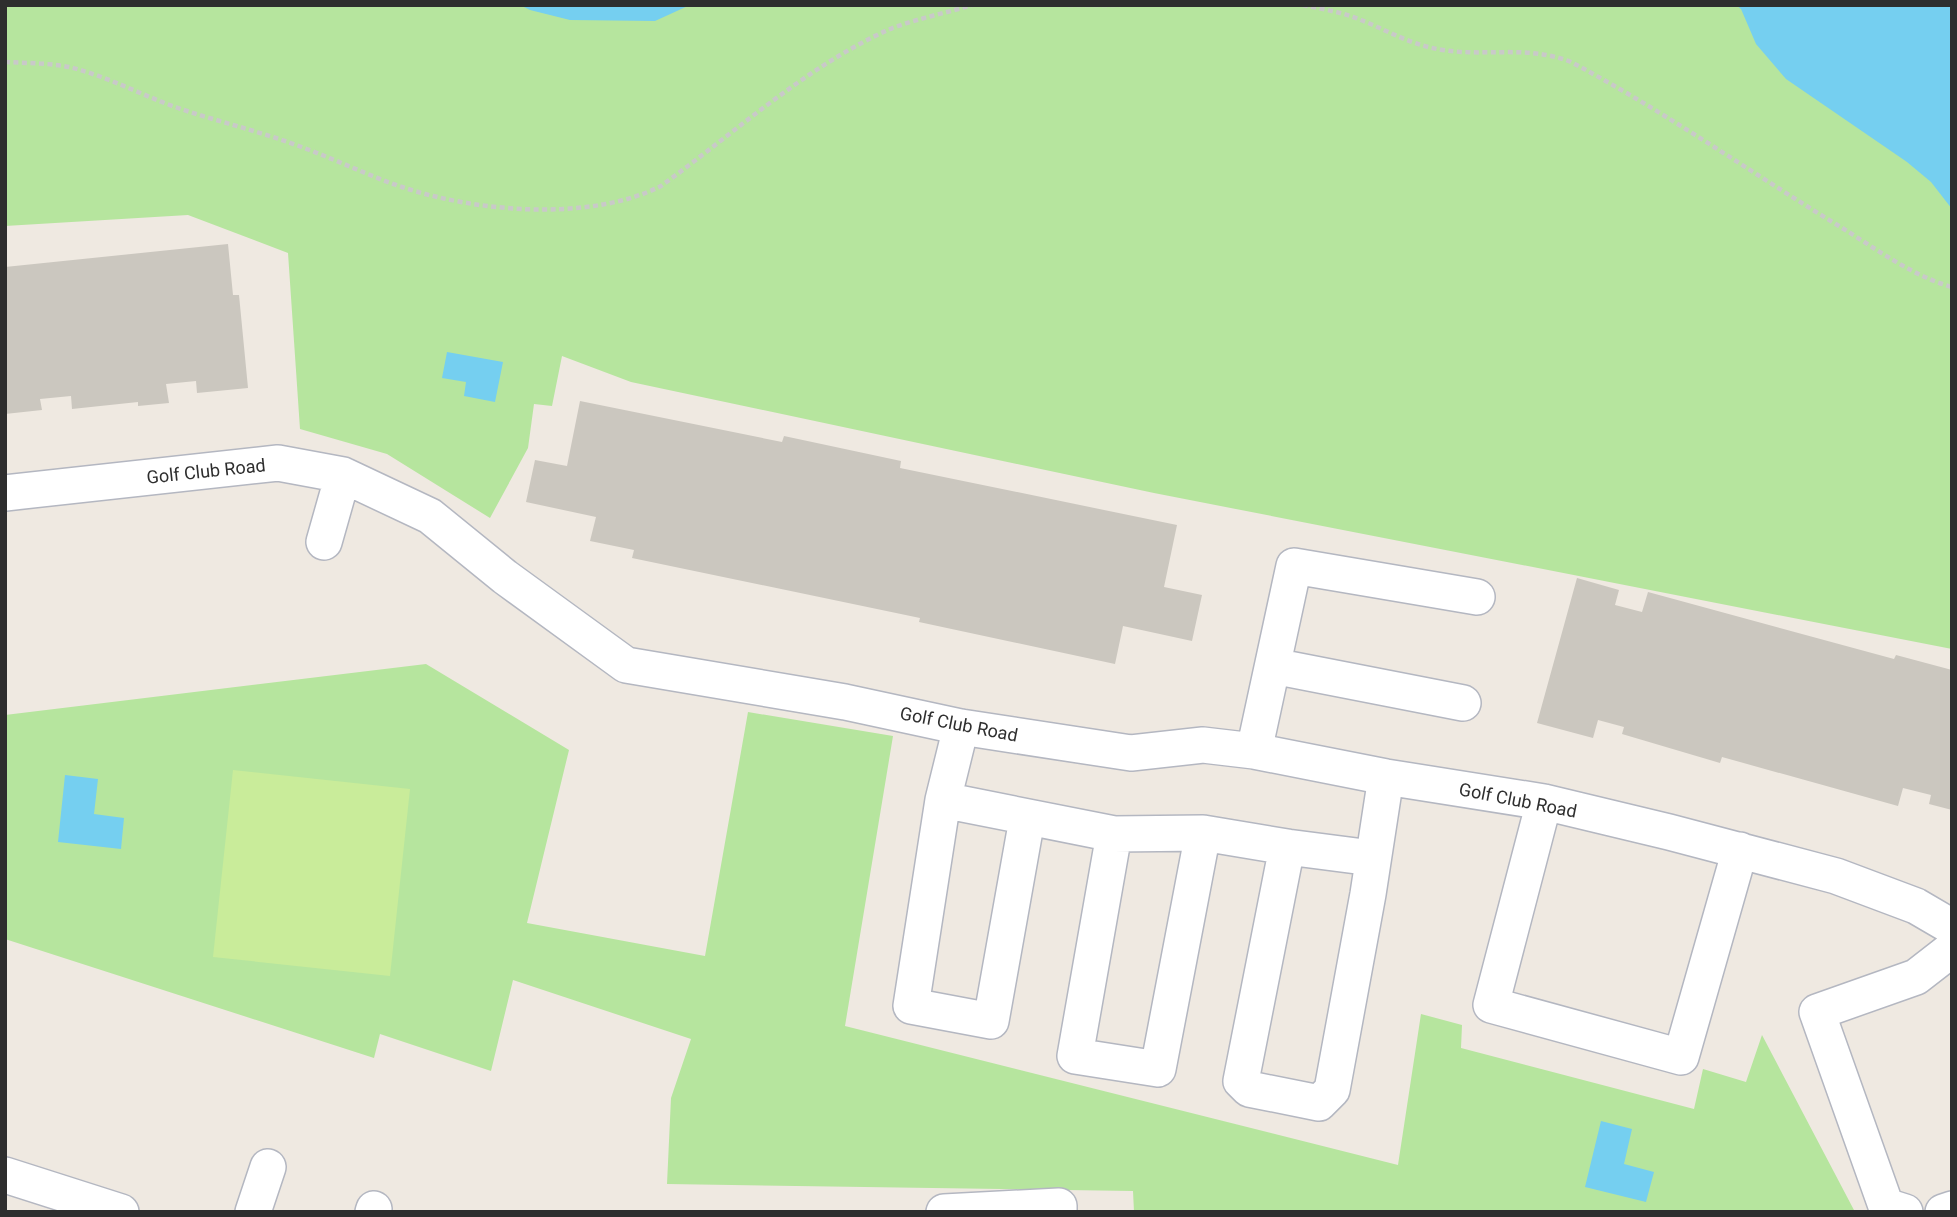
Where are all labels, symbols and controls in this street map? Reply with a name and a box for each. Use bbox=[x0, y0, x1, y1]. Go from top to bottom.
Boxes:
street label: Golf Club Road bbox=[145, 454, 267, 488]
street label: Golf Club Road bbox=[898, 702, 1020, 746]
street label: Golf Club Road bbox=[1457, 778, 1579, 822]

